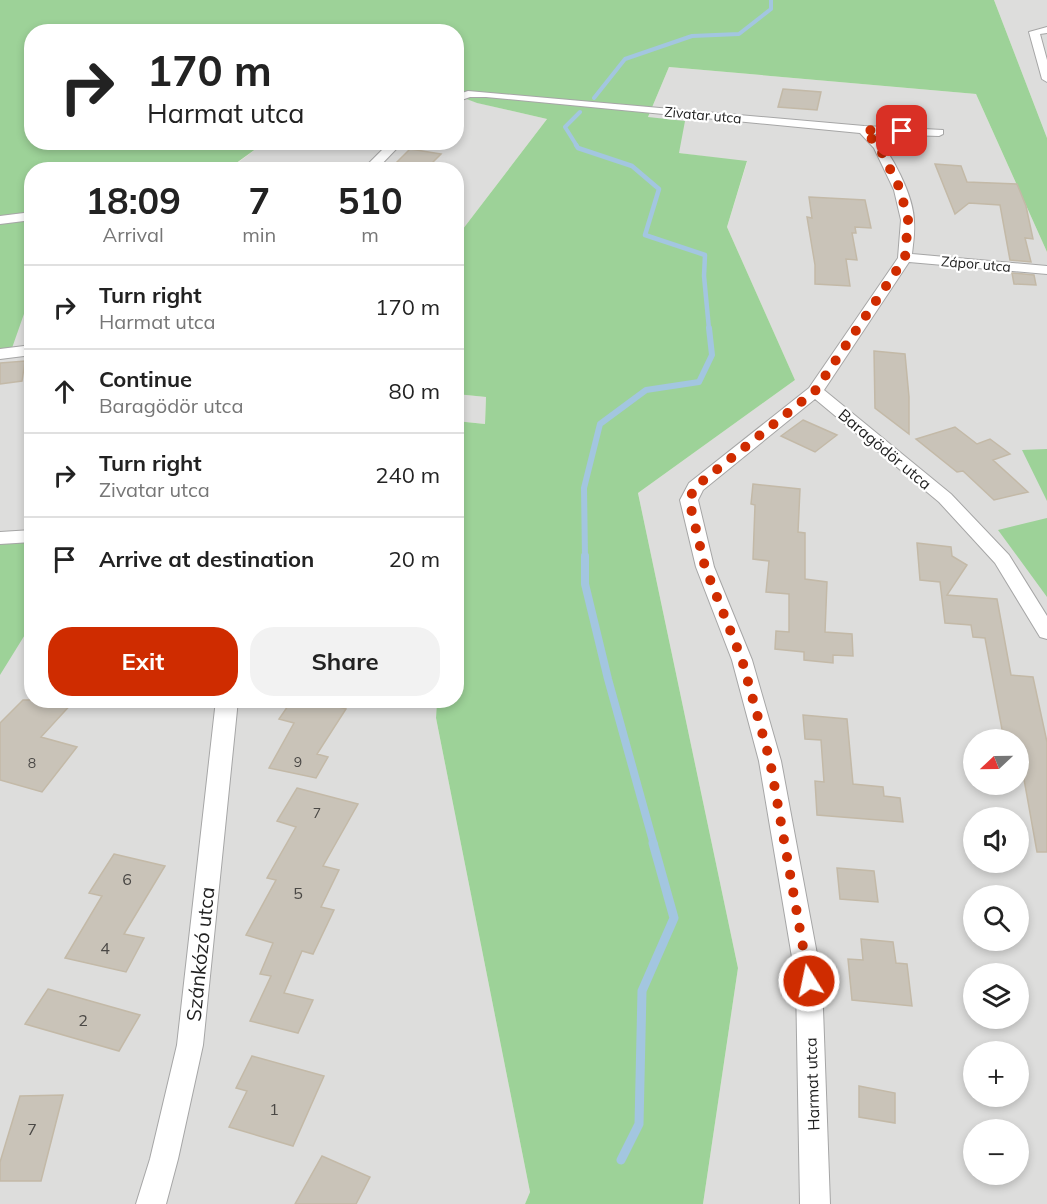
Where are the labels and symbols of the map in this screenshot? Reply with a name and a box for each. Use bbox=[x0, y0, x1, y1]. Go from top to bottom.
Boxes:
street label: Zivatar utca bbox=[664, 103, 742, 127]
pin bbox=[876, 105, 927, 156]
street label: Zápor utca bbox=[940, 252, 1012, 276]
street label: Baragödör utca bbox=[834, 404, 936, 494]
north arrow bbox=[963, 729, 1029, 795]
house number: 9 bbox=[294, 753, 302, 771]
house number: 8 bbox=[28, 754, 36, 772]
house number: 7 bbox=[313, 804, 321, 822]
house number: 6 bbox=[122, 869, 132, 889]
house number: 5 bbox=[293, 883, 303, 903]
street label: Szánkózó utca bbox=[181, 886, 219, 1022]
house number: 4 bbox=[100, 938, 110, 958]
position arrow bbox=[777, 949, 841, 1013]
house number: 2 bbox=[78, 1010, 88, 1030]
street label: Harmat utca bbox=[800, 1037, 824, 1131]
house number: 1 bbox=[269, 1099, 279, 1119]
house number: 7 bbox=[27, 1119, 37, 1139]

